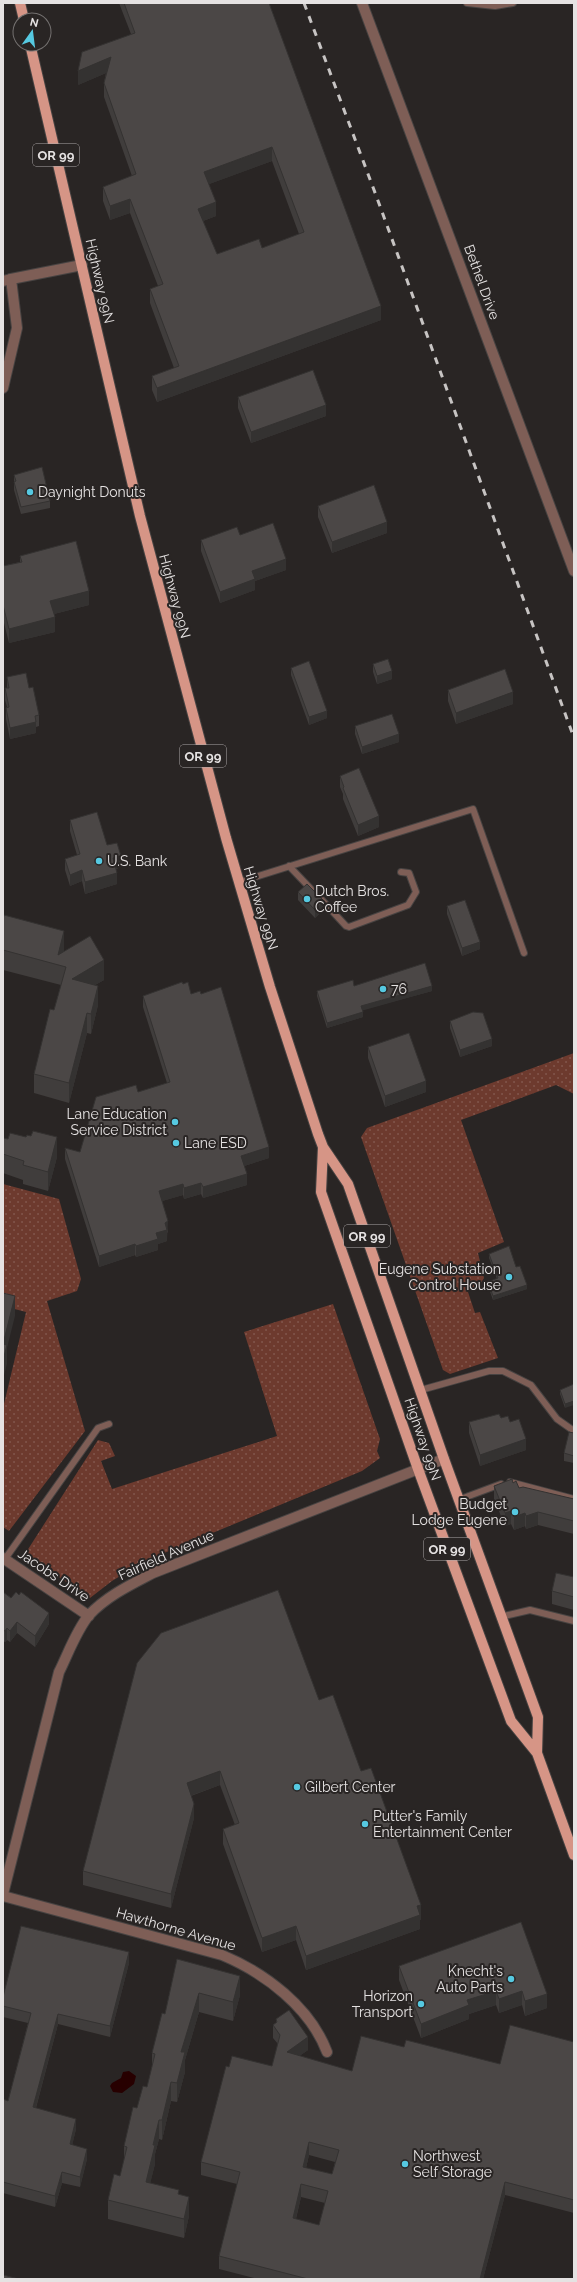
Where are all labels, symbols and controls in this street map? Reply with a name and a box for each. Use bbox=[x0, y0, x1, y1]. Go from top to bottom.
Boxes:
north arrow bbox=[12, 12, 52, 52]
text: N bbox=[29, 15, 40, 30]
road number: OR 99 bbox=[33, 144, 79, 166]
street label: Highway 99N bbox=[82, 237, 118, 325]
street label: Bethel Drive bbox=[461, 242, 503, 322]
place label: Daynight Donuts bbox=[38, 484, 146, 500]
marker: Daynight Donuts bbox=[25, 487, 35, 497]
street label: Highway 99N bbox=[156, 552, 194, 640]
road number: OR 99 bbox=[180, 745, 226, 767]
place label: U.S. Bank bbox=[107, 853, 168, 869]
marker: U.S. Bank bbox=[94, 856, 104, 866]
street label: Highway 99N bbox=[241, 864, 281, 952]
place label: Dutch Bros. Coffee bbox=[315, 883, 389, 915]
marker: Dutch Bros. Coffee bbox=[302, 894, 312, 904]
place label: 76 bbox=[391, 981, 407, 997]
marker: 76 bbox=[378, 984, 388, 994]
place label: Lane Education Service District bbox=[66, 1106, 167, 1138]
marker: Lane Education Service District bbox=[170, 1117, 180, 1127]
place label: Lane ESD bbox=[184, 1135, 247, 1151]
marker: Lane ESD bbox=[171, 1138, 181, 1148]
road number: OR 99 bbox=[344, 1225, 390, 1247]
place label: Eugene Substation Control House bbox=[379, 1261, 501, 1293]
marker: Eugene Substation Control House bbox=[504, 1272, 514, 1282]
street label: Highway 99N bbox=[401, 1395, 445, 1483]
place label: Budget Lodge Eugene bbox=[412, 1496, 507, 1528]
marker: Budget Lodge Eugene bbox=[510, 1507, 520, 1517]
street label: Fairfield Avenue bbox=[116, 1527, 216, 1583]
road number: OR 99 bbox=[424, 1538, 470, 1560]
street label: Jacobs Drive bbox=[15, 1545, 93, 1605]
place label: Gilbert Center bbox=[305, 1779, 396, 1795]
marker: Gilbert Center bbox=[292, 1782, 302, 1792]
place label: Putter's Family Entertainment Center bbox=[373, 1808, 512, 1840]
marker: Putter's Family Entertainment Center bbox=[360, 1819, 370, 1829]
street label: Hawthorne Avenue bbox=[114, 1904, 238, 1954]
place label: Knecht's Auto Parts bbox=[436, 1963, 503, 1995]
marker: Knecht's Auto Parts bbox=[506, 1974, 516, 1984]
place label: Horizon Transport bbox=[352, 1988, 413, 2020]
marker: Horizon Transport bbox=[416, 1999, 426, 2009]
place label: Northwest Self Storage bbox=[413, 2148, 492, 2180]
marker: Northwest Self Storage bbox=[400, 2159, 410, 2169]

